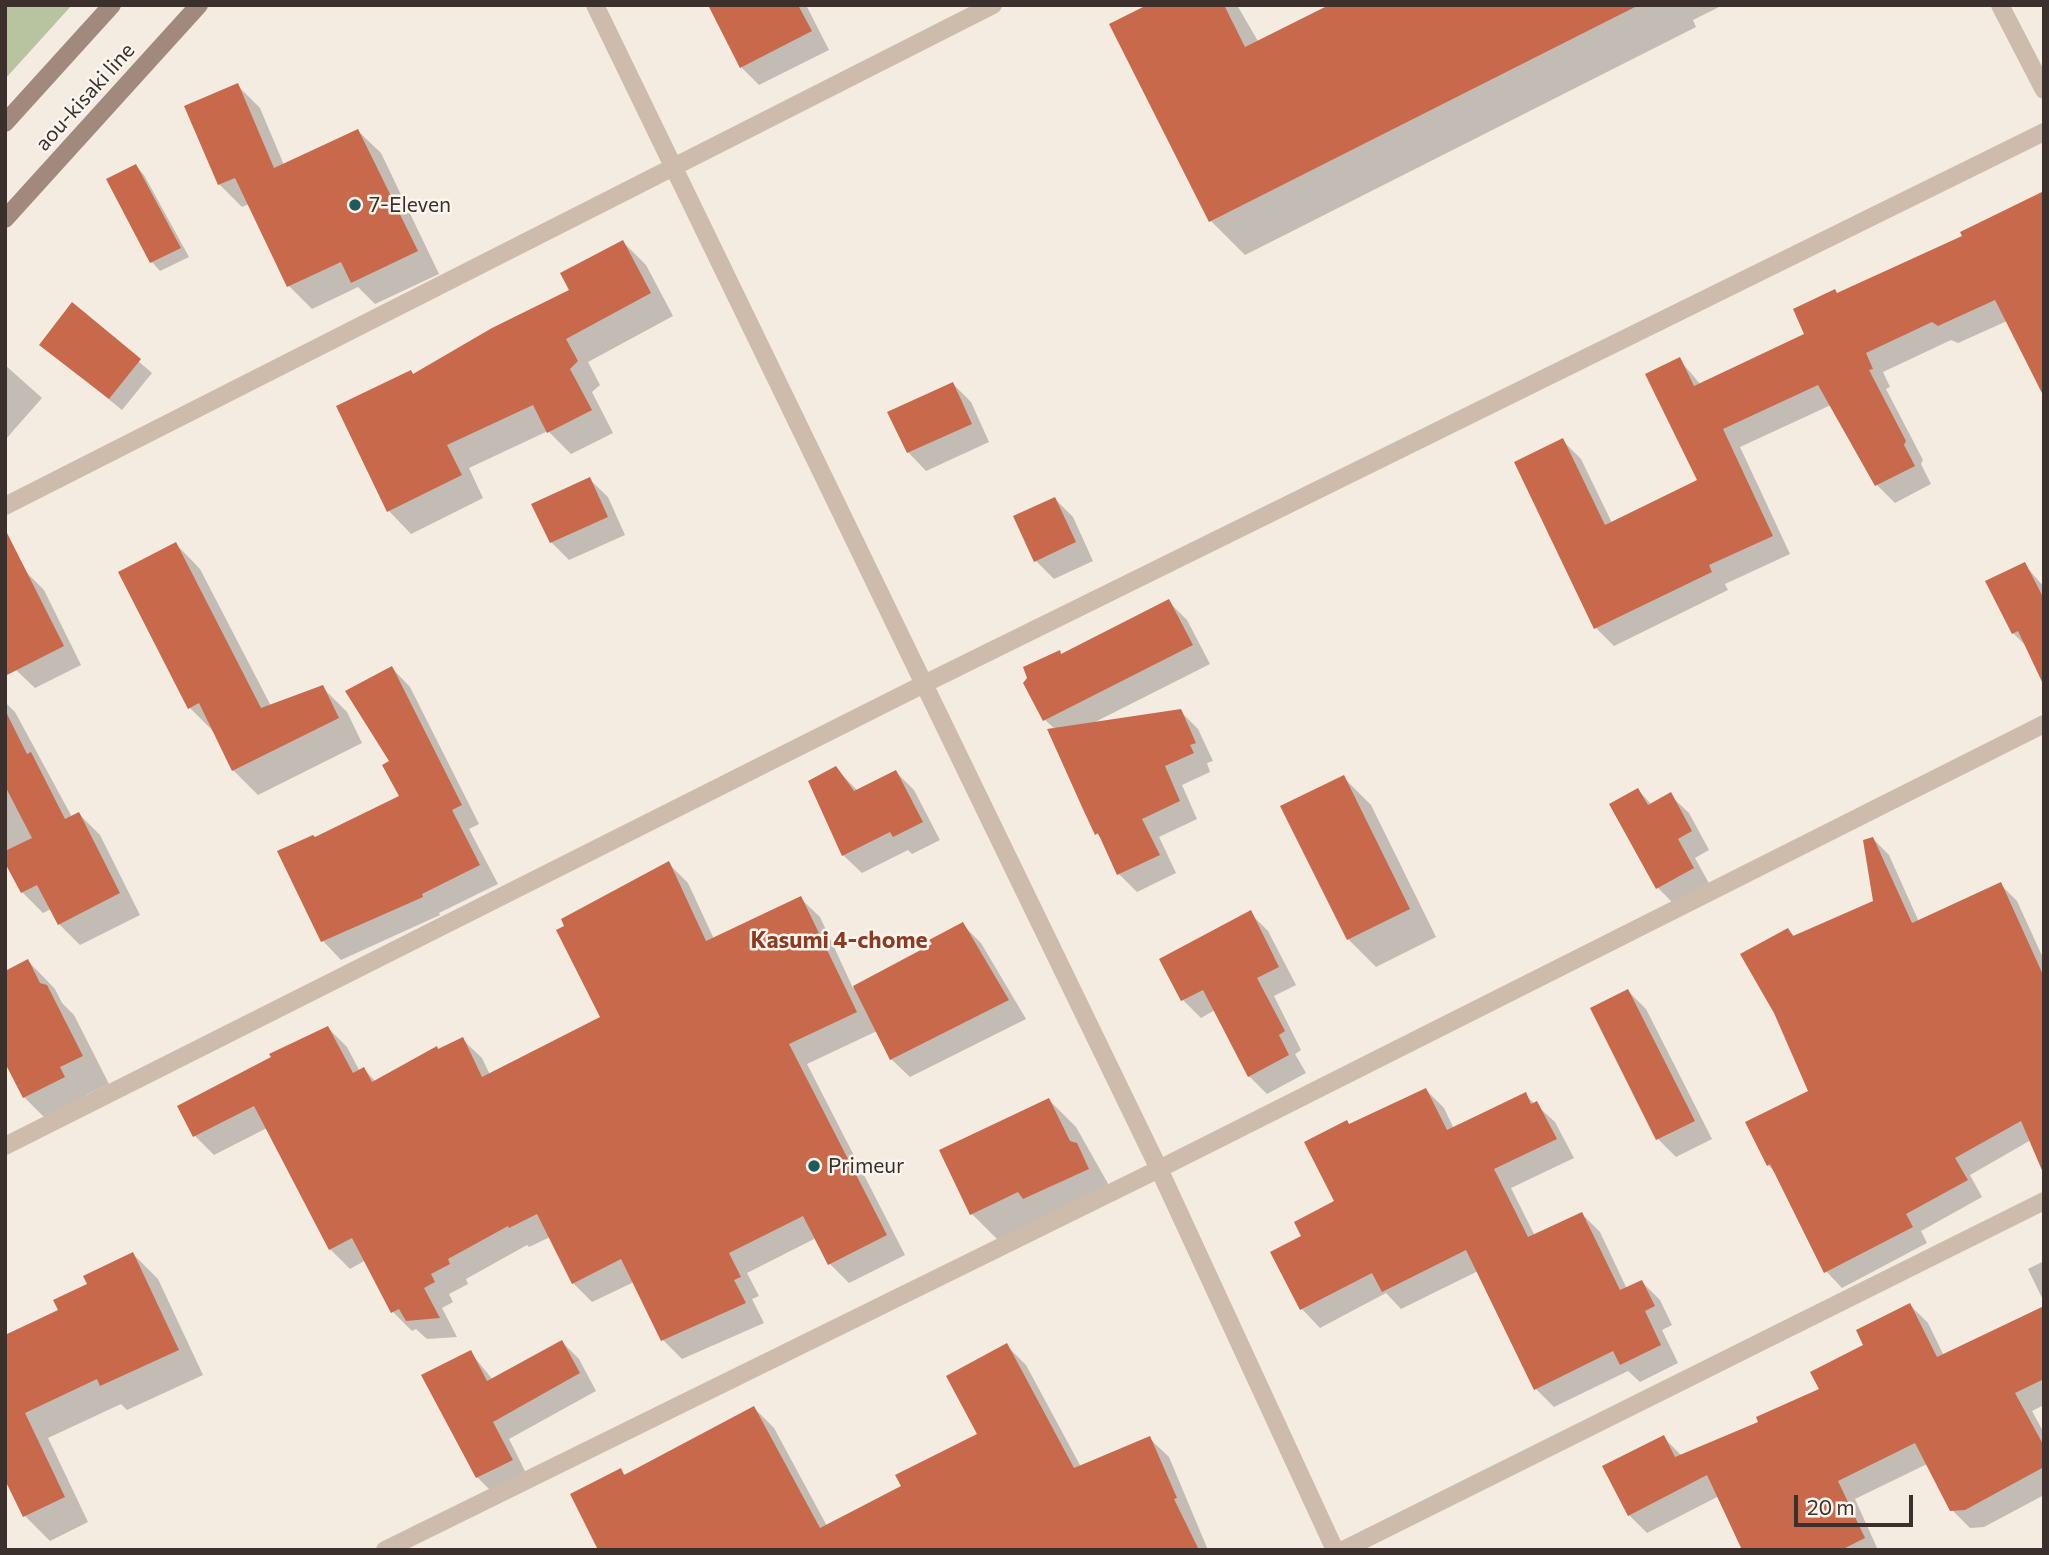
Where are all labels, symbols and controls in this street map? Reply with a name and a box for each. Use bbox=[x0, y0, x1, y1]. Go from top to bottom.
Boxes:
street label: aou-kisaki line bbox=[30, 38, 140, 156]
place label: 7-Eleven bbox=[369, 192, 451, 218]
marker: 7-Eleven bbox=[347, 197, 363, 213]
district label: Kasumi 4-chome bbox=[750, 926, 928, 954]
place label: Primeur bbox=[828, 1153, 904, 1179]
marker: Primeur bbox=[806, 1158, 822, 1174]
scale bar bbox=[1797, 1482, 1916, 1526]
text: 20 m bbox=[1807, 1494, 1855, 1519]

